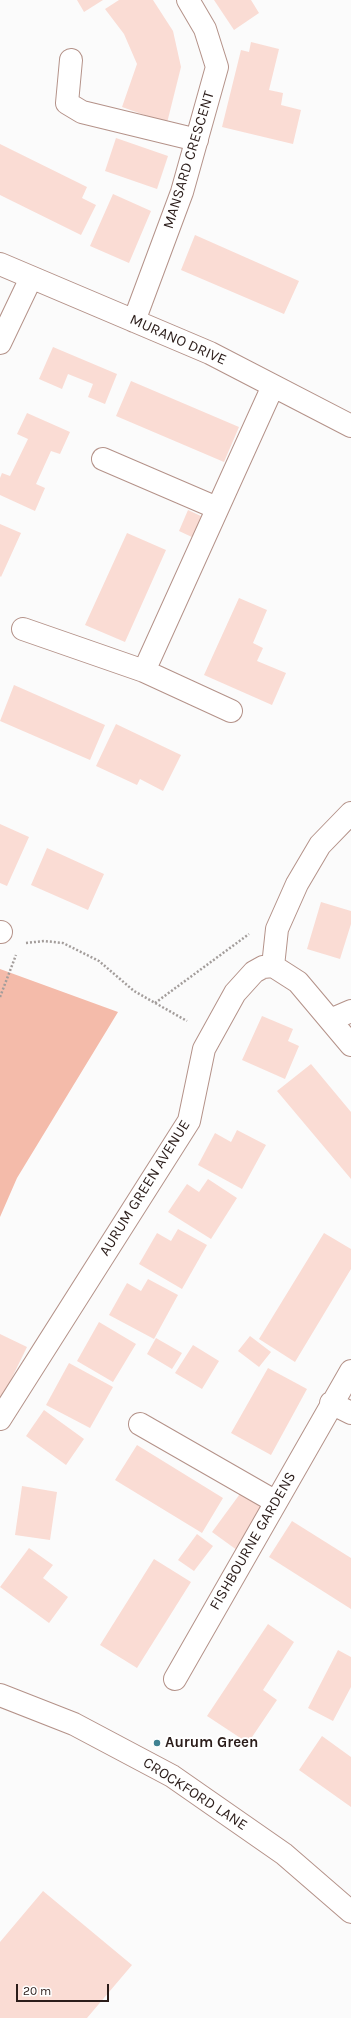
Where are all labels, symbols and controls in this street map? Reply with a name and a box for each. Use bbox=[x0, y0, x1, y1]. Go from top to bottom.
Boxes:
street label: MANSARD CRESCENT bbox=[159, 89, 219, 231]
street label: MURANO DRIVE bbox=[127, 311, 229, 369]
street label: AURUM GREEN AVENUE bbox=[96, 1117, 194, 1259]
street label: FISHBOURNE GARDENS bbox=[206, 1469, 300, 1613]
place label: Aurum Green bbox=[165, 1734, 258, 1752]
marker: Aurum Green bbox=[152, 1738, 162, 1748]
street label: CROCKFORD LANE bbox=[139, 1754, 251, 1834]
scale bar bbox=[18, 1976, 111, 2002]
text: 20 m bbox=[23, 1984, 51, 1998]

